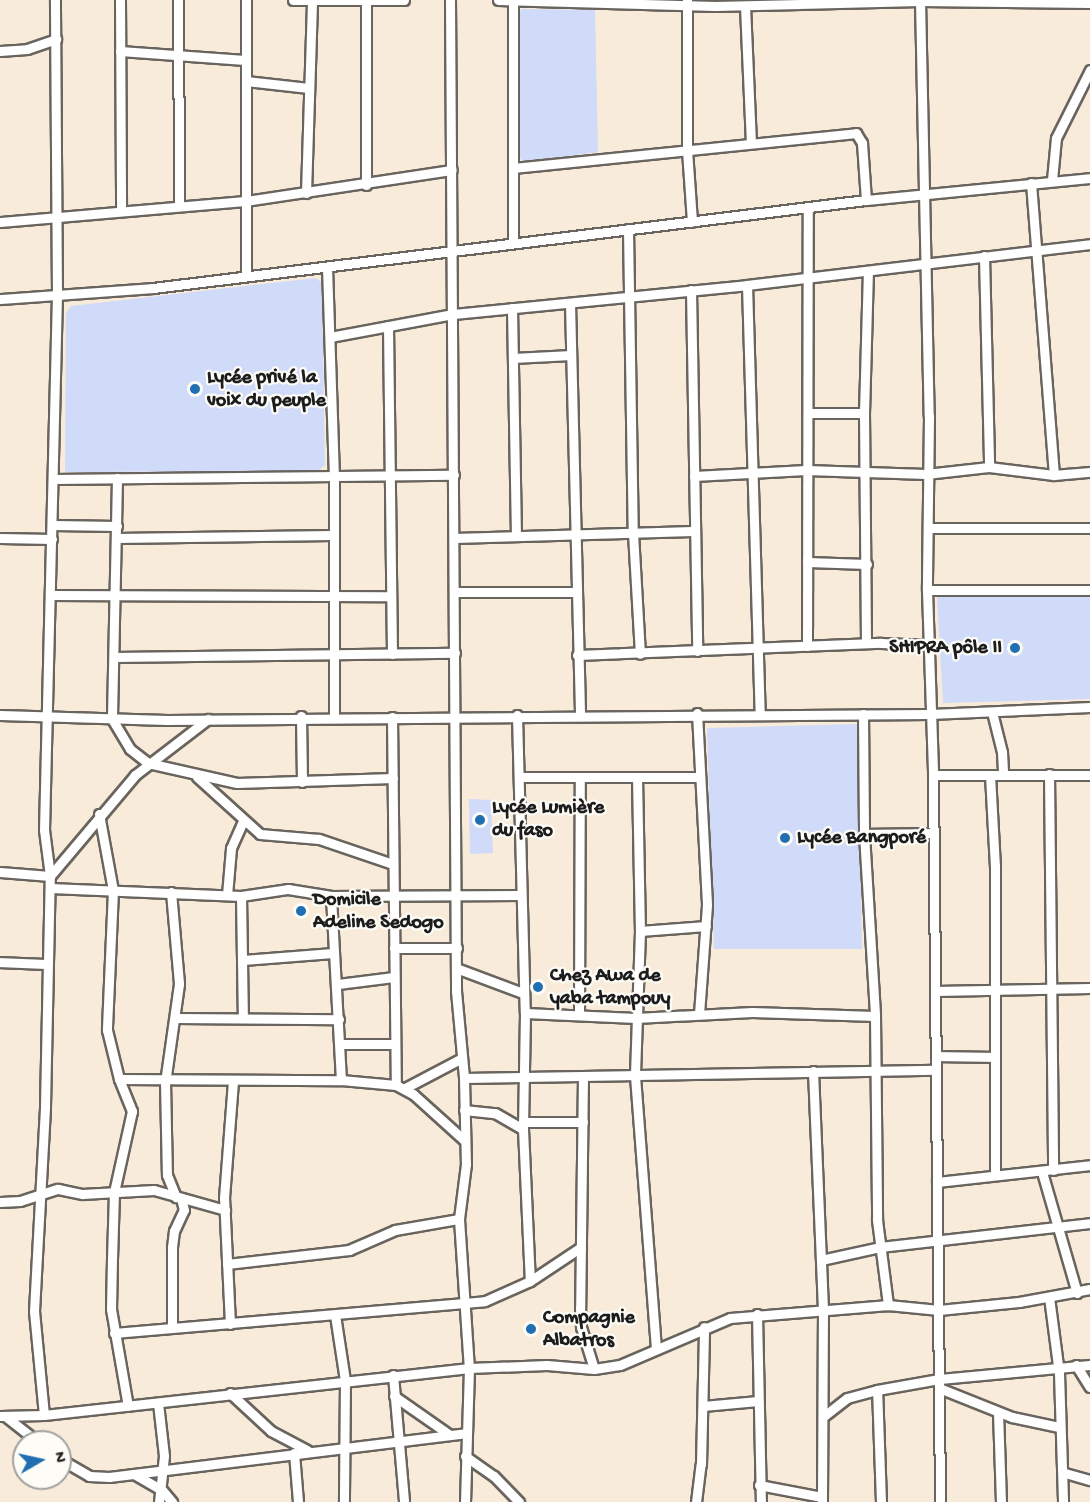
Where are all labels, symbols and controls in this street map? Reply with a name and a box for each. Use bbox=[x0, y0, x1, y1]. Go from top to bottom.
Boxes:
place label: Lycée privé la voix du peuple bbox=[207, 366, 326, 413]
marker: Lycée privé la voix du peuple bbox=[188, 382, 202, 396]
place label: SHIPRA pôle II bbox=[889, 636, 1002, 660]
marker: SHIPRA pôle II bbox=[1006, 639, 1024, 657]
place label: Lycée Lumière du faso bbox=[492, 796, 604, 843]
marker: Lycée Lumière du faso bbox=[473, 813, 487, 827]
place label: Lycée Bangporé bbox=[797, 826, 926, 850]
marker: Lycée Bangporé bbox=[778, 831, 792, 845]
place label: Domicile Adeline Sedogo bbox=[313, 888, 444, 935]
marker: Domicile Adeline Sedogo bbox=[294, 904, 308, 918]
place label: Chez Awa de yaba tampouy bbox=[550, 964, 670, 1011]
marker: Chez Awa de yaba tampouy bbox=[531, 980, 545, 994]
place label: Compagnie Albatros bbox=[543, 1306, 635, 1353]
marker: Compagnie Albatros bbox=[524, 1322, 538, 1336]
north arrow bbox=[12, 1430, 72, 1490]
text: N bbox=[48, 1451, 68, 1464]

